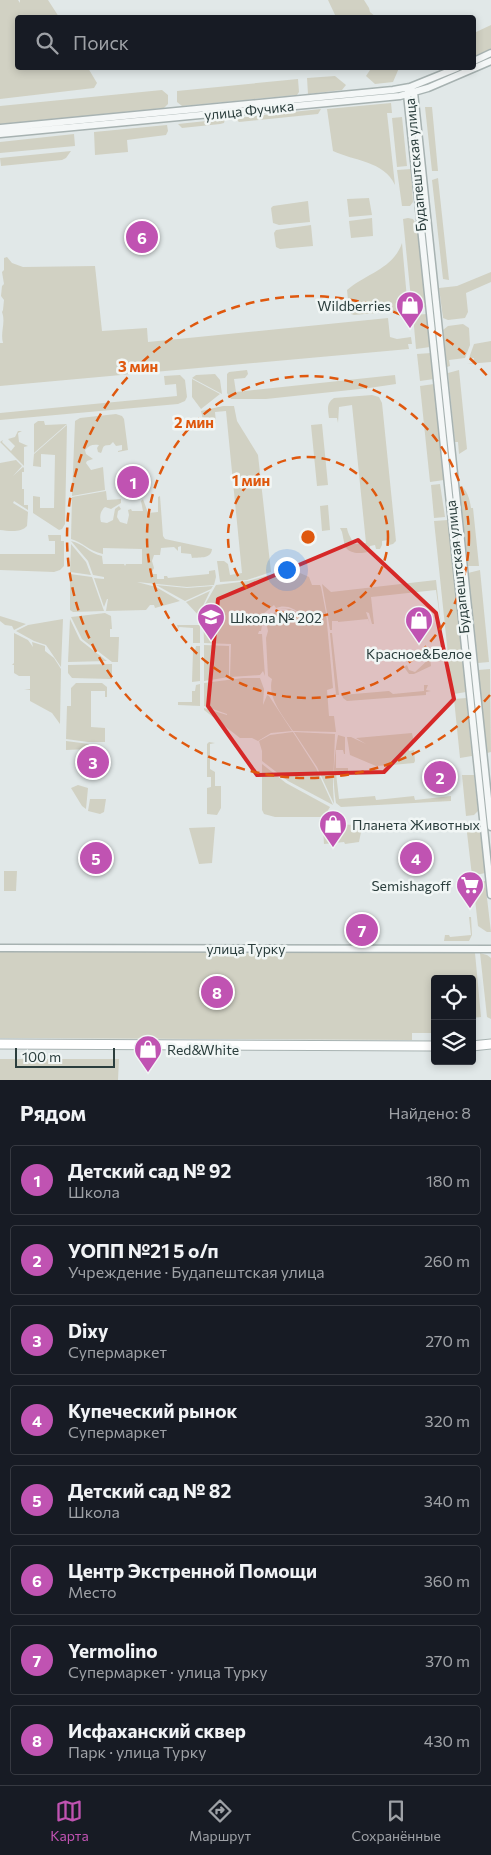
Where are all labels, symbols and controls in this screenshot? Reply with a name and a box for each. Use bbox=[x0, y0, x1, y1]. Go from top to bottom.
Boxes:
search box bbox=[15, 15, 476, 70]
icon: search bbox=[33, 29, 61, 57]
text: Поиск bbox=[73, 31, 129, 54]
street label: улица Фучика bbox=[203, 97, 295, 123]
street label: Будапештская улица bbox=[401, 97, 429, 233]
pin: 6 bbox=[126, 218, 158, 256]
shop icon: Wildberries bbox=[395, 290, 425, 329]
place label: Wildberries bbox=[317, 297, 391, 314]
text: 3 мин bbox=[118, 357, 158, 375]
text: 2 мин bbox=[174, 413, 214, 431]
pin: 1 bbox=[117, 463, 149, 501]
text: 1 мин bbox=[232, 471, 270, 489]
street label: Будапештская улица bbox=[442, 499, 472, 635]
centre of rings bbox=[299, 528, 317, 546]
your location bbox=[274, 557, 300, 583]
school or university icon: Школа № 202 bbox=[196, 602, 226, 641]
shop icon: Красное&Белое bbox=[404, 605, 434, 644]
place label: Школа № 202 bbox=[230, 609, 322, 626]
place label: Красное&Белое bbox=[366, 645, 472, 662]
pin: 3 bbox=[77, 743, 109, 781]
pin: 2 bbox=[424, 758, 456, 796]
shop icon: Планета Животных bbox=[318, 809, 348, 848]
place label: Планета Животных bbox=[352, 816, 481, 833]
pin: 5 bbox=[80, 839, 112, 877]
pin: 4 bbox=[400, 839, 432, 877]
supermarket icon: Semishagoff bbox=[455, 870, 485, 909]
place label: Semishagoff bbox=[371, 877, 451, 894]
pin: 7 bbox=[346, 911, 378, 949]
street label: улица Турку bbox=[206, 940, 286, 957]
pin: 8 bbox=[201, 973, 233, 1011]
map controls bbox=[431, 975, 476, 1065]
button: locate bbox=[431, 975, 476, 1020]
button: layers bbox=[431, 1020, 476, 1065]
shop icon: Red&White bbox=[133, 1034, 163, 1073]
place label: Red&White bbox=[167, 1041, 239, 1058]
scale bar bbox=[15, 1045, 115, 1068]
text: 100 m bbox=[22, 1048, 61, 1065]
text: Рядом bbox=[20, 1100, 86, 1125]
text: Найдено: 8 bbox=[388, 1103, 471, 1122]
text: Детский сад № 92 bbox=[68, 1159, 231, 1182]
text: 1 bbox=[33, 1171, 41, 1190]
text: 180 m bbox=[426, 1171, 470, 1190]
text: Школа bbox=[68, 1182, 120, 1201]
text: УОПП №21 5 о/п bbox=[68, 1239, 218, 1262]
text: 2 bbox=[32, 1251, 42, 1270]
text: 260 m bbox=[424, 1251, 470, 1270]
text: Учреждение · Будапештская улица bbox=[68, 1262, 325, 1281]
text: Dixy bbox=[68, 1319, 108, 1342]
text: 3 bbox=[32, 1331, 42, 1350]
text: 270 m bbox=[425, 1331, 470, 1350]
text: Супермаркет bbox=[68, 1342, 167, 1361]
text: Купеческий рынок bbox=[68, 1399, 237, 1422]
text: 4 bbox=[32, 1411, 42, 1430]
text: 320 m bbox=[425, 1411, 470, 1430]
text: Супермаркет bbox=[68, 1422, 167, 1441]
text: Детский сад № 82 bbox=[68, 1479, 231, 1502]
text: 5 bbox=[32, 1491, 42, 1510]
text: 340 m bbox=[424, 1491, 470, 1510]
text: Школа bbox=[68, 1502, 120, 1521]
text: Центр Экстренной Помощи bbox=[68, 1559, 317, 1582]
text: 6 bbox=[32, 1571, 42, 1590]
text: 360 m bbox=[424, 1571, 470, 1590]
text: Место bbox=[68, 1582, 117, 1601]
text: Yermolino bbox=[68, 1639, 158, 1662]
text: 7 bbox=[33, 1651, 41, 1670]
text: 370 m bbox=[425, 1651, 470, 1670]
text: Супермаркет · улица Турку bbox=[68, 1662, 267, 1681]
text: Исфаханский сквер bbox=[68, 1719, 246, 1742]
text: 8 bbox=[32, 1731, 42, 1750]
text: 430 m bbox=[424, 1731, 470, 1750]
text: Парк · улица Турку bbox=[68, 1742, 207, 1761]
tab: Карта bbox=[50, 1797, 89, 1844]
tab: Маршрут bbox=[189, 1797, 251, 1844]
tab: Сохранённые bbox=[351, 1797, 441, 1844]

